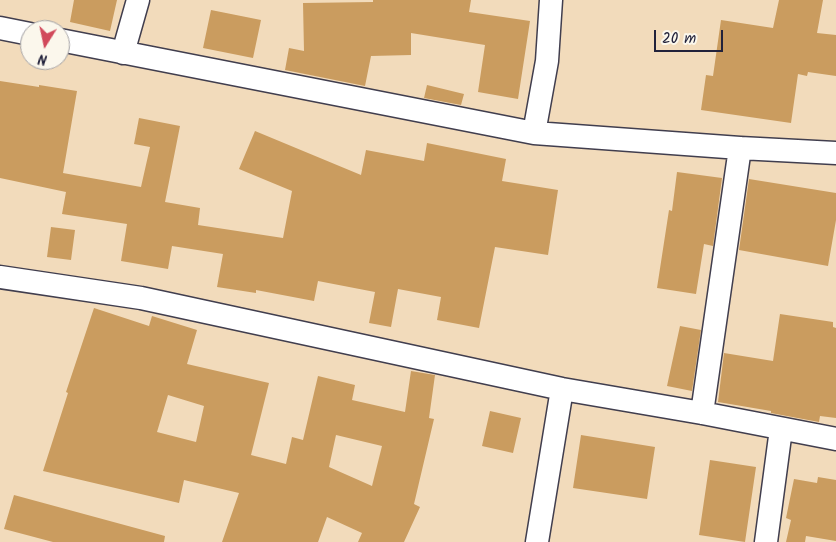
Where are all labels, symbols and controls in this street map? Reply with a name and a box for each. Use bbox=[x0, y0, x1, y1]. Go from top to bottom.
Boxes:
north arrow bbox=[20, 20, 70, 70]
scale bar bbox=[656, 20, 725, 52]
text: 20 m bbox=[662, 27, 696, 51]
text: N bbox=[36, 47, 49, 70]

